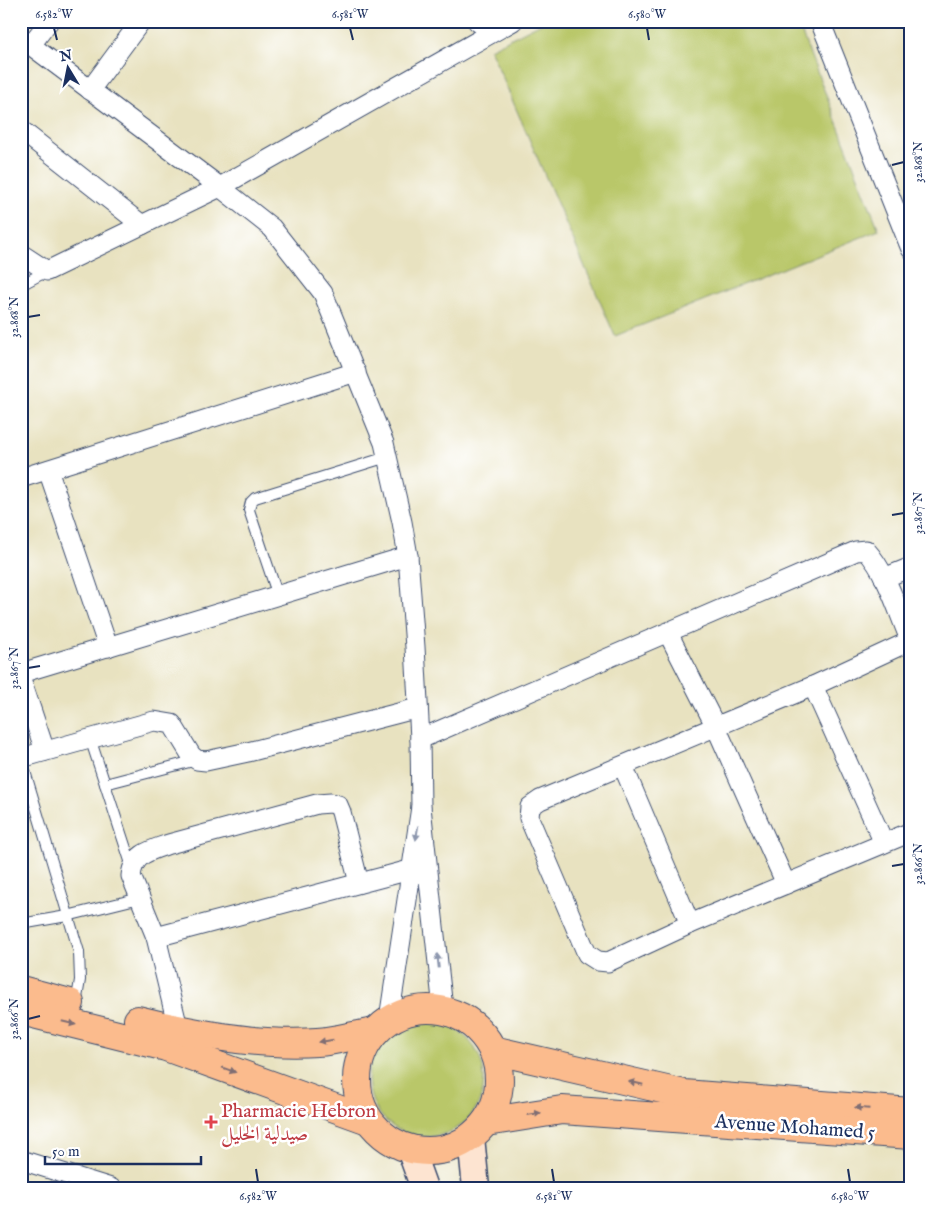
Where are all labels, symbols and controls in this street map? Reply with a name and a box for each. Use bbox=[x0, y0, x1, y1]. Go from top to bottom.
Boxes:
text: 6.582°W bbox=[35, 7, 73, 22]
text: 6.581°W bbox=[332, 7, 369, 22]
text: 6.580°W bbox=[628, 7, 666, 22]
north arrow bbox=[42, 42, 92, 92]
text: N bbox=[57, 46, 73, 66]
text: 32.868°N bbox=[911, 141, 926, 183]
text: 32.868°N bbox=[7, 296, 22, 338]
text: 32.867°N bbox=[911, 491, 926, 534]
text: 32.867°N bbox=[7, 646, 22, 689]
one-way arrow bbox=[413, 825, 421, 841]
text: 32.866°N bbox=[911, 843, 926, 885]
one-way arrow bbox=[433, 953, 441, 969]
text: 32.866°N bbox=[7, 998, 22, 1040]
one-way arrow bbox=[61, 1019, 76, 1027]
one-way arrow bbox=[317, 1037, 333, 1045]
one-way arrow bbox=[222, 1066, 237, 1074]
one-way arrow bbox=[629, 1079, 644, 1087]
place label: Pharmacie Hebron صيدلية الخليل bbox=[221, 1099, 376, 1148]
one-way arrow bbox=[854, 1104, 870, 1112]
one-way arrow bbox=[527, 1109, 543, 1117]
street label: Avenue Mohamed 5 bbox=[713, 1109, 876, 1146]
marker: Pharmacie Hebron صيدلية الخليل bbox=[205, 1116, 217, 1128]
scale bar bbox=[45, 1134, 201, 1166]
text: 50 m bbox=[52, 1142, 80, 1161]
text: 6.582°W bbox=[239, 1189, 277, 1204]
text: 6.581°W bbox=[536, 1189, 573, 1204]
text: 6.580°W bbox=[831, 1189, 869, 1204]

